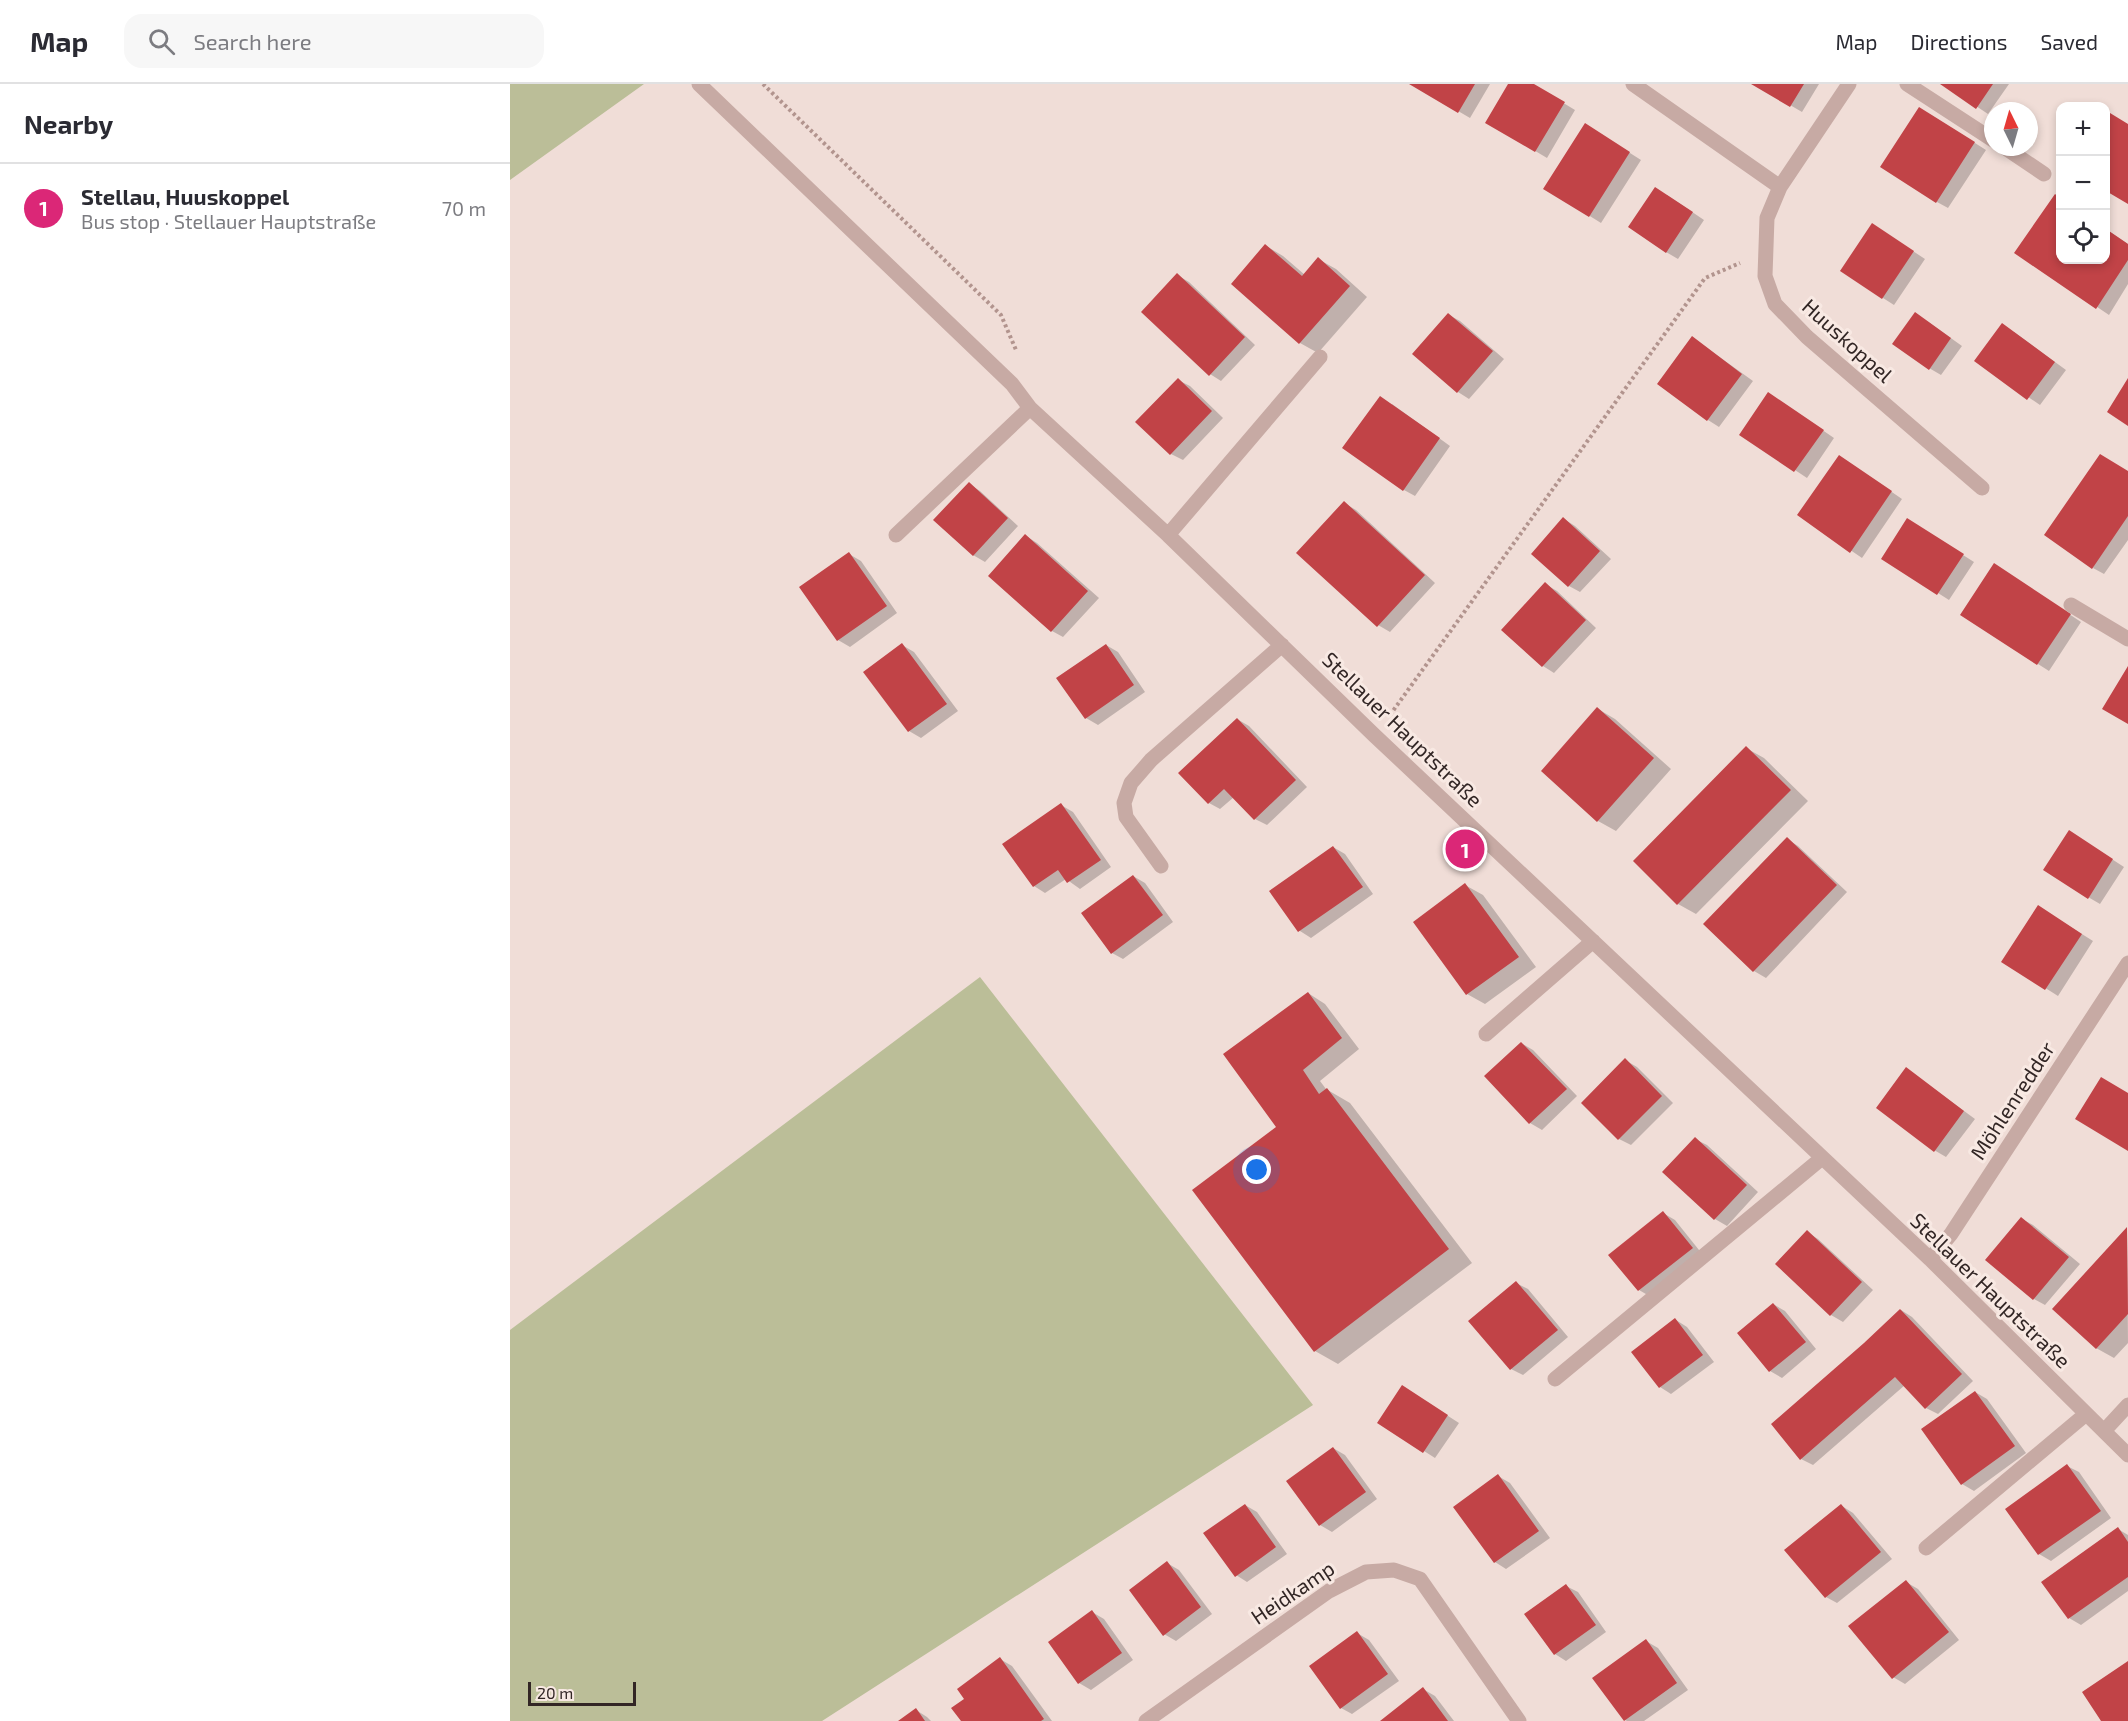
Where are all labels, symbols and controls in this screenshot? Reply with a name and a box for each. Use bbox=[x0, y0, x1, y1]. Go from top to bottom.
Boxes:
search box bbox=[124, 14, 544, 68]
text: Map bbox=[30, 24, 88, 58]
icon: search bbox=[145, 25, 178, 58]
text: Search here bbox=[193, 28, 312, 54]
text: Map bbox=[1835, 29, 1878, 54]
text: Directions bbox=[1911, 29, 2007, 54]
text: Saved bbox=[2040, 29, 2098, 54]
north arrow bbox=[1984, 102, 2038, 156]
map controls bbox=[2056, 102, 2110, 264]
button: + bbox=[2056, 102, 2110, 156]
text: Nearby bbox=[24, 108, 113, 139]
button: − bbox=[2056, 156, 2110, 210]
text: Stellau, Huuskoppel bbox=[81, 183, 289, 209]
text: 1 bbox=[39, 196, 48, 220]
text: 70 m bbox=[442, 196, 486, 220]
text: Bus stop · Stellauer Hauptstraße bbox=[81, 209, 376, 233]
button: locate bbox=[2056, 210, 2110, 264]
street label: Huuskoppel bbox=[1798, 293, 1899, 387]
street label: Stellauer Hauptstraße bbox=[1318, 646, 1488, 812]
pin: 1 bbox=[1446, 826, 1484, 872]
street label: Möhlenredder bbox=[1964, 1036, 2059, 1164]
your location bbox=[1242, 1155, 1271, 1184]
street label: Stellauer Hauptstraße bbox=[1906, 1207, 2076, 1373]
street label: Heidkamp bbox=[1246, 1555, 1339, 1629]
scale bar bbox=[528, 1679, 636, 1706]
text: 20 m bbox=[537, 1683, 573, 1702]

